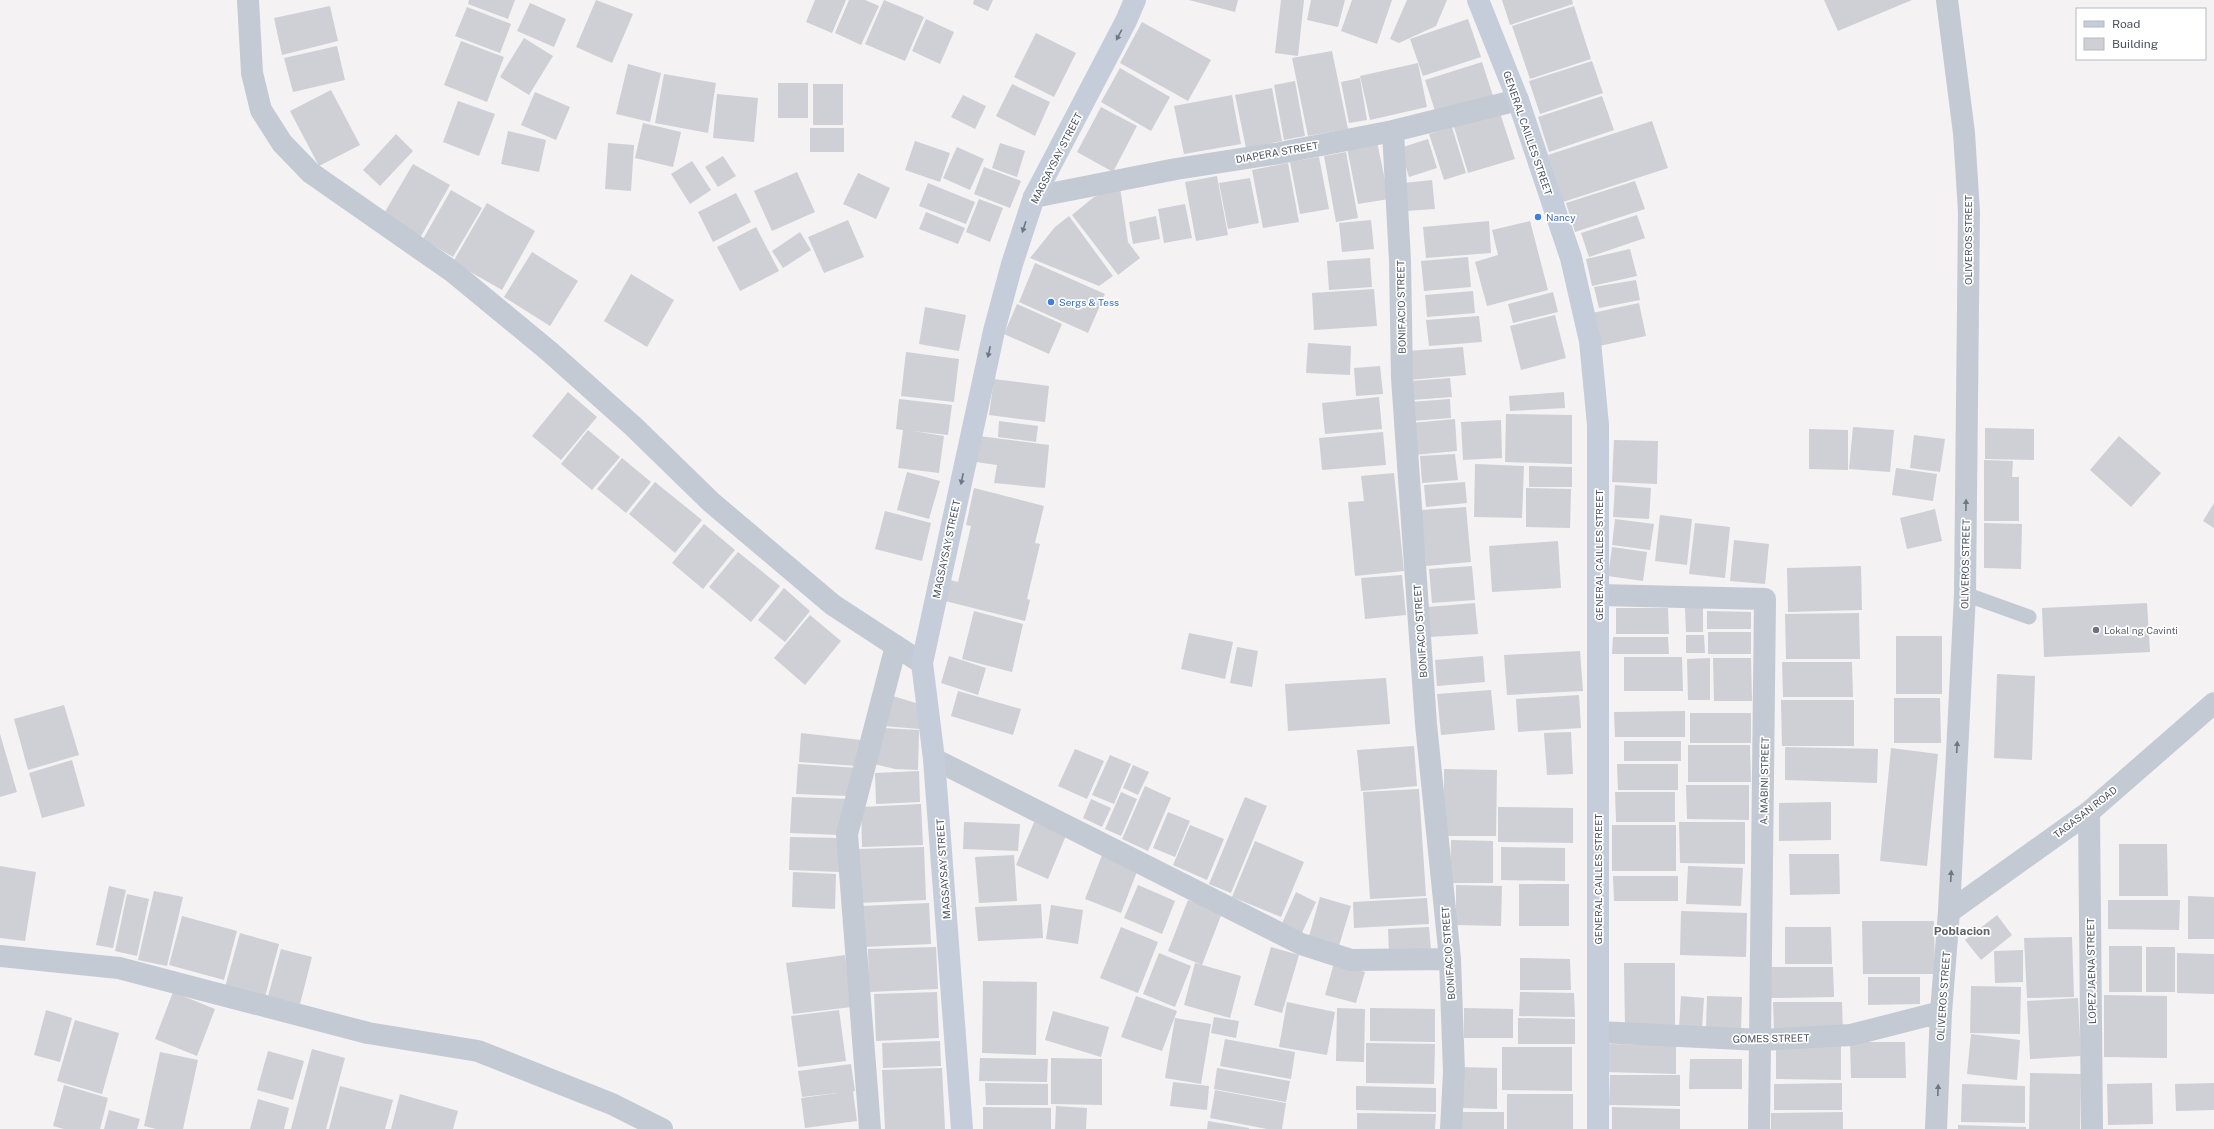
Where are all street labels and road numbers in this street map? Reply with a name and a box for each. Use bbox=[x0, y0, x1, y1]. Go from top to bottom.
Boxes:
street label: GENERAL CAILLES STREET bbox=[1501, 69, 1555, 197]
street label: MAGSAYSAY STREET bbox=[1028, 110, 1084, 206]
street label: DIAPERA STREET bbox=[1235, 139, 1319, 165]
street label: OLIVEROS STREET bbox=[1962, 195, 1974, 285]
street label: BONIFACIO STREET bbox=[1394, 260, 1408, 354]
street label: GENERAL CAILLES STREET bbox=[1593, 489, 1605, 620]
street label: MAGSAYSAY STREET bbox=[930, 499, 962, 599]
street label: OLIVEROS STREET bbox=[1958, 519, 1972, 609]
street label: BONIFACIO STREET bbox=[1411, 584, 1429, 678]
street label: A. MABINI STREET bbox=[1757, 737, 1771, 825]
street label: TAGASAN ROAD bbox=[2051, 783, 2119, 841]
street label: GENERAL CAILLES STREET bbox=[1592, 813, 1604, 944]
street label: MAGSAYSAY STREET bbox=[934, 818, 952, 920]
street label: BONIFACIO STREET bbox=[1439, 906, 1457, 1000]
street label: LOPEZ JAENA STREET bbox=[2084, 918, 2098, 1024]
street label: OLIVEROS STREET bbox=[1934, 951, 1952, 1041]
street label: GOMES STREET bbox=[1733, 1031, 1810, 1045]

